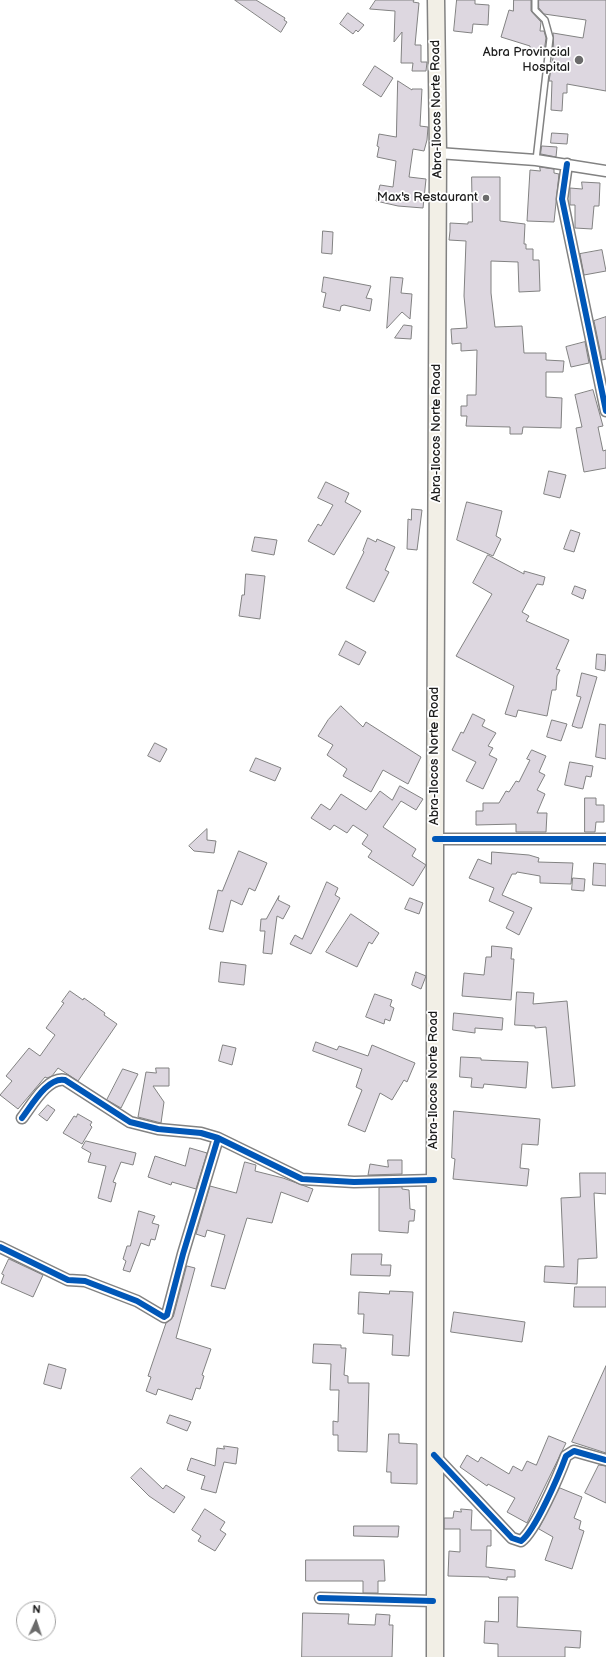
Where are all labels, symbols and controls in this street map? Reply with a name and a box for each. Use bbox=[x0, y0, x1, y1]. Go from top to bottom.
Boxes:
street label: Abra-Ilocos Norte Road bbox=[428, 40, 446, 178]
place label: Abra Provincial Hospital bbox=[483, 45, 570, 76]
marker: Abra Provincial Hospital bbox=[573, 54, 585, 66]
place label: Max's Restaurant bbox=[377, 190, 478, 206]
marker: Max's Restaurant bbox=[481, 193, 491, 203]
street label: Abra-Ilocos Norte Road bbox=[429, 364, 445, 502]
street label: Abra-Ilocos Norte Road bbox=[427, 687, 443, 825]
street label: Abra-Ilocos Norte Road bbox=[426, 1011, 442, 1149]
north arrow bbox=[16, 1601, 56, 1641]
text: N bbox=[32, 1603, 41, 1616]

